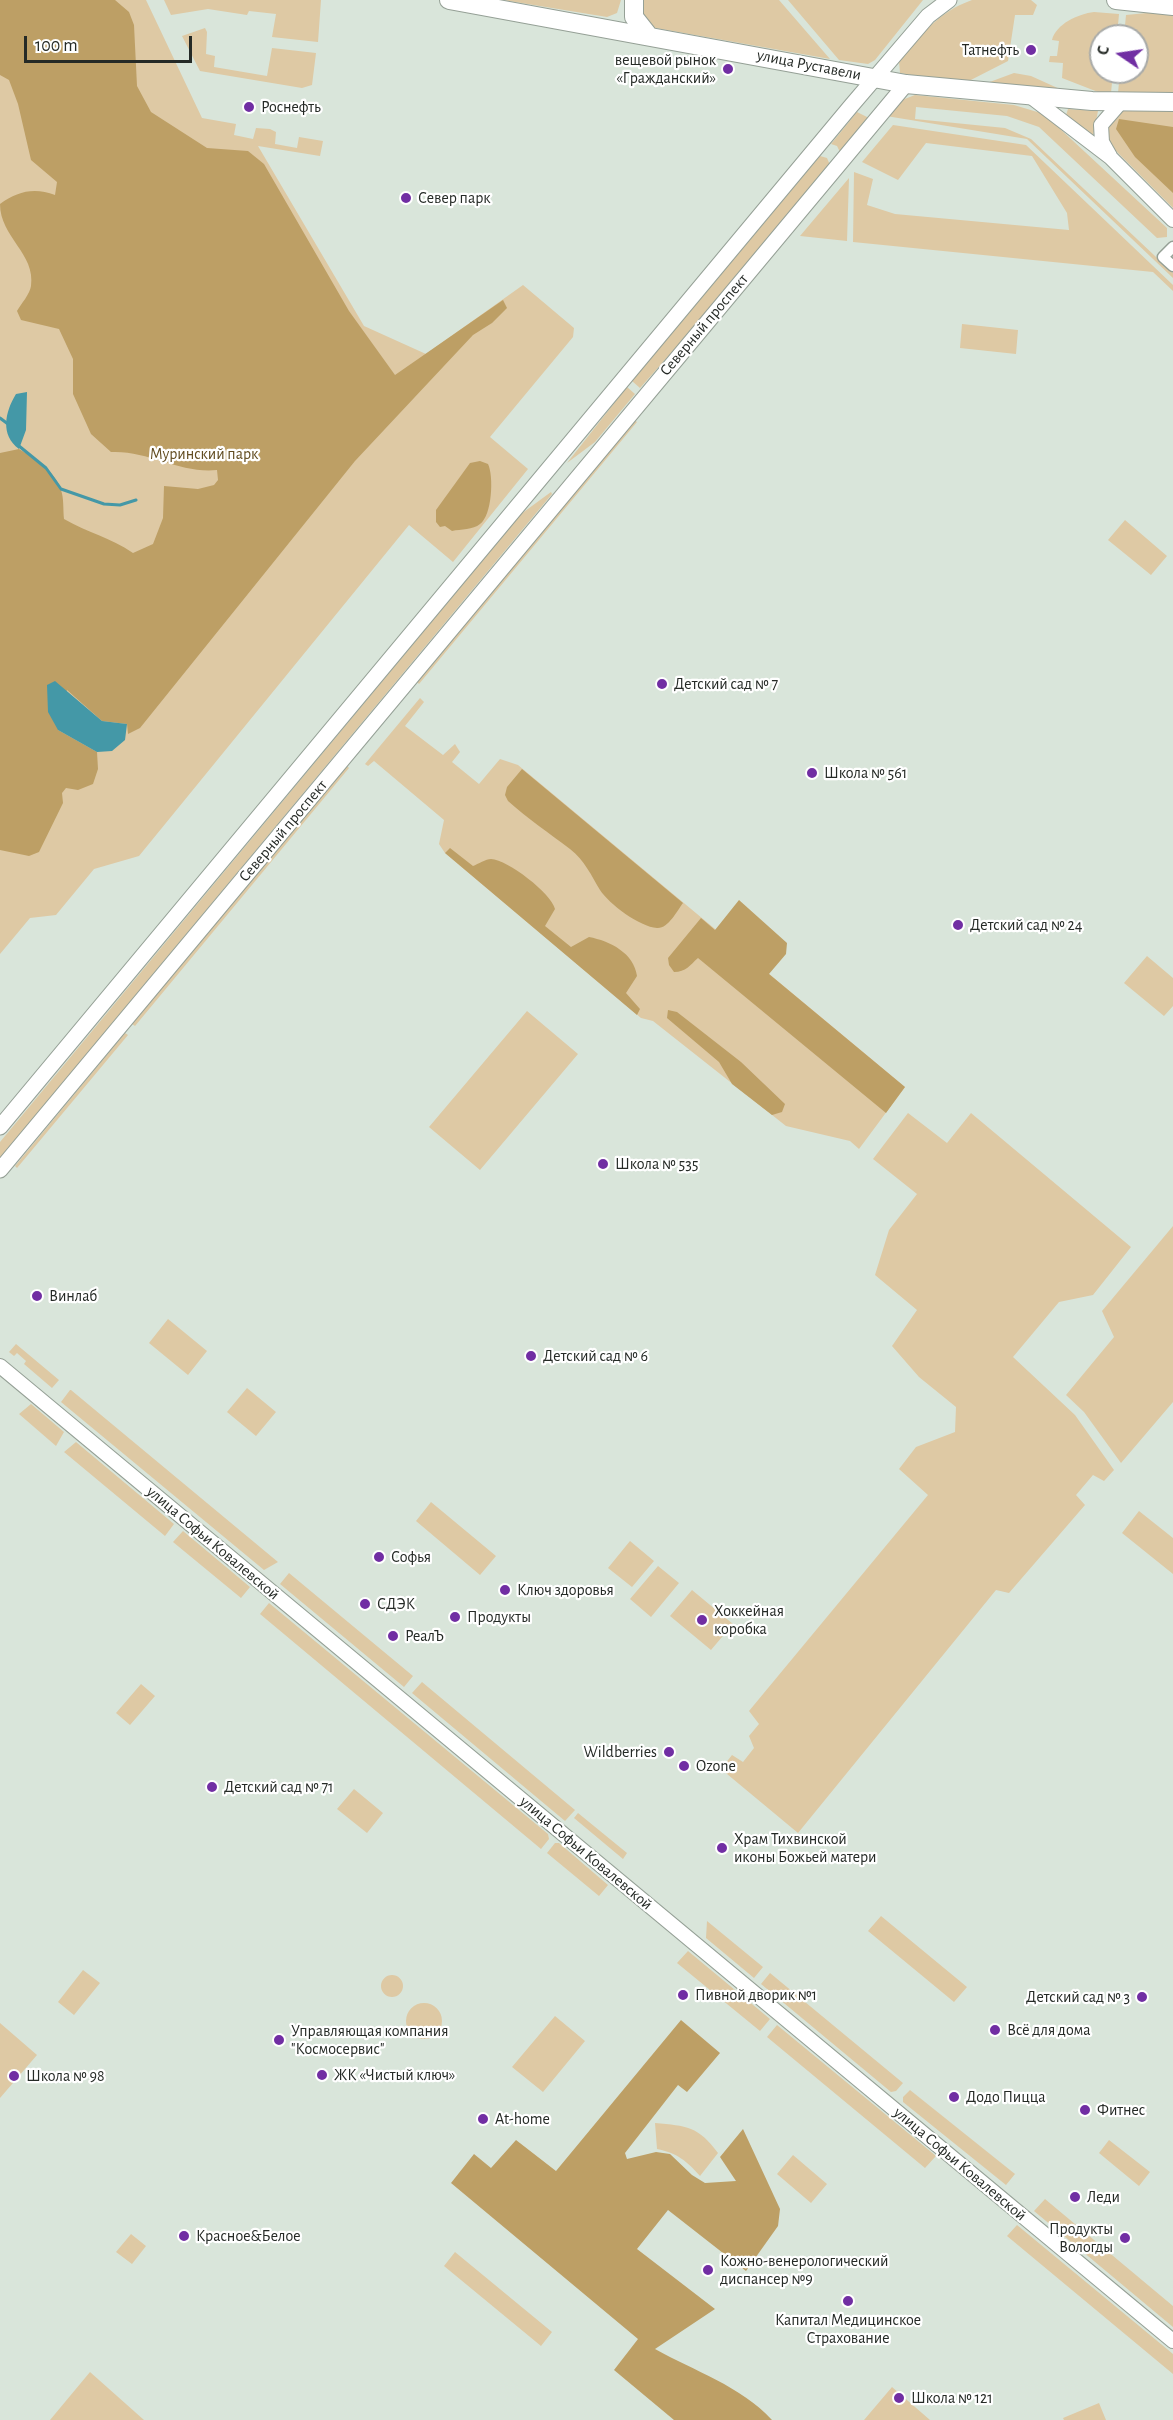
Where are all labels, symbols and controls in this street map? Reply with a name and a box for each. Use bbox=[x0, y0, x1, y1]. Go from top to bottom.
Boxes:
scale bar bbox=[27, 24, 195, 62]
north arrow bbox=[1089, 24, 1149, 84]
text: 100 m bbox=[35, 37, 78, 55]
place label: Татнефть bbox=[962, 40, 1019, 60]
marker: Татнефть bbox=[1024, 43, 1038, 57]
text: С bbox=[1095, 44, 1112, 57]
street label: улица Руставели bbox=[755, 45, 863, 85]
place label: вещевой рынок «Гражданский» bbox=[615, 50, 716, 88]
marker: вещевой рынок «Гражданский» bbox=[721, 62, 735, 76]
place label: Роснефть bbox=[261, 97, 321, 117]
marker: Роснефть bbox=[242, 100, 256, 114]
place label: Север парк bbox=[418, 188, 491, 208]
marker: Север парк bbox=[399, 191, 413, 205]
street label: Северный проспект bbox=[656, 270, 752, 380]
park label: Муринский парк bbox=[150, 444, 258, 464]
place label: Детский сад № 7 bbox=[674, 674, 778, 694]
marker: Детский сад № 7 bbox=[655, 677, 669, 691]
place label: Школа № 561 bbox=[824, 763, 907, 783]
marker: Школа № 561 bbox=[805, 766, 819, 780]
street label: Северный проспект bbox=[235, 776, 331, 886]
place label: Детский сад № 24 bbox=[970, 915, 1082, 935]
marker: Детский сад № 24 bbox=[951, 918, 965, 932]
place label: Школа № 535 bbox=[615, 1154, 698, 1174]
marker: Школа № 535 bbox=[596, 1157, 610, 1171]
place label: Винлаб bbox=[49, 1286, 97, 1306]
marker: Винлаб bbox=[30, 1289, 44, 1303]
place label: Детский сад № 6 bbox=[543, 1346, 648, 1366]
marker: Детский сад № 6 bbox=[524, 1349, 538, 1363]
street label: улица Софьи Ковалевской bbox=[143, 1482, 283, 1604]
place label: Софья bbox=[391, 1547, 431, 1567]
marker: Софья bbox=[372, 1550, 386, 1564]
place label: Ключ здоровья bbox=[517, 1580, 614, 1600]
marker: Ключ здоровья bbox=[498, 1583, 512, 1597]
place label: СДЭК bbox=[377, 1594, 415, 1614]
marker: СДЭК bbox=[358, 1597, 372, 1611]
place label: Хоккейная коробка bbox=[714, 1601, 784, 1639]
place label: Продукты bbox=[467, 1607, 531, 1627]
marker: Продукты bbox=[448, 1610, 462, 1624]
marker: Хоккейная коробка bbox=[695, 1613, 709, 1627]
place label: РеалЪ bbox=[405, 1626, 444, 1646]
marker: РеалЪ bbox=[386, 1629, 400, 1643]
place label: Wildberries bbox=[583, 1742, 657, 1762]
marker: Wildberries bbox=[662, 1745, 676, 1759]
place label: Ozone bbox=[696, 1756, 736, 1776]
marker: Ozone bbox=[677, 1759, 691, 1773]
place label: Детский сад № 71 bbox=[224, 1777, 334, 1797]
marker: Детский сад № 71 bbox=[205, 1780, 219, 1794]
street label: улица Софьи Ковалевской bbox=[516, 1792, 656, 1914]
place label: Храм Тихвинской иконы Божьей матери bbox=[734, 1829, 876, 1867]
marker: Храм Тихвинской иконы Божьей матери bbox=[715, 1841, 729, 1855]
place label: Пивной дворик №1 bbox=[695, 1985, 817, 2005]
place label: Детский сад № 3 bbox=[1026, 1987, 1130, 2007]
marker: Пивной дворик №1 bbox=[676, 1988, 690, 2002]
marker: Детский сад № 3 bbox=[1135, 1990, 1149, 2004]
place label: Всё для дома bbox=[1007, 2020, 1091, 2040]
place label: Управляющая компания "Космосервис" bbox=[291, 2021, 449, 2059]
marker: Всё для дома bbox=[988, 2023, 1002, 2037]
marker: Управляющая компания "Космосервис" bbox=[272, 2033, 286, 2047]
place label: ЖК «Чистый ключ» bbox=[334, 2065, 455, 2085]
place label: Школа № 98 bbox=[26, 2066, 105, 2086]
marker: ЖК «Чистый ключ» bbox=[315, 2068, 329, 2082]
marker: Школа № 98 bbox=[7, 2069, 21, 2083]
place label: Додо Пицца bbox=[966, 2087, 1046, 2107]
marker: Додо Пицца bbox=[947, 2090, 961, 2104]
place label: Фитнес bbox=[1097, 2100, 1145, 2120]
street label: улица Софьи Ковалевской bbox=[890, 2103, 1030, 2225]
marker: Фитнес bbox=[1078, 2103, 1092, 2117]
place label: At-home bbox=[495, 2109, 550, 2129]
marker: At-home bbox=[476, 2112, 490, 2126]
place label: Леди bbox=[1087, 2187, 1120, 2207]
marker: Леди bbox=[1068, 2190, 1082, 2204]
place label: Продукты Вологды bbox=[1049, 2219, 1113, 2257]
place label: Красное&Белое bbox=[196, 2226, 301, 2246]
marker: Красное&Белое bbox=[177, 2229, 191, 2243]
marker: Продукты Вологды bbox=[1118, 2231, 1132, 2245]
place label: Кожно-венерологический диспансер №9 bbox=[720, 2251, 889, 2289]
marker: Кожно-венерологический диспансер №9 bbox=[701, 2263, 715, 2277]
marker: Капитал Медицинское Страхование bbox=[841, 2294, 855, 2308]
place label: Капитал Медицинское Страхование bbox=[775, 2310, 921, 2348]
place label: Школа № 121 bbox=[911, 2388, 993, 2408]
marker: Школа № 121 bbox=[892, 2391, 906, 2405]

